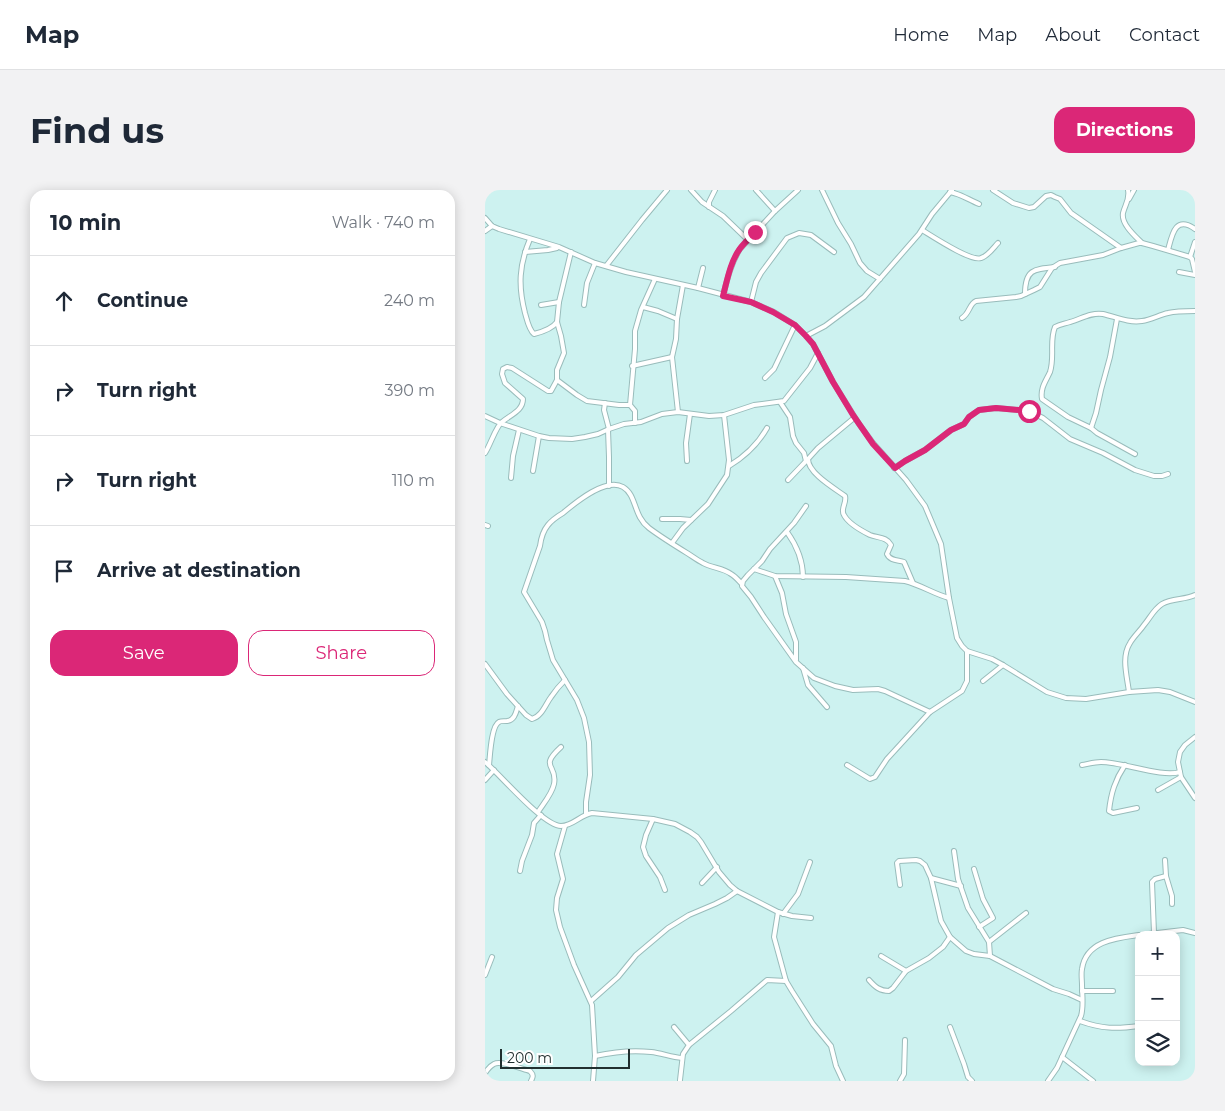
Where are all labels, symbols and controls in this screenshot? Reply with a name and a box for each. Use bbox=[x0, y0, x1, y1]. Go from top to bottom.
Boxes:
text: Map bbox=[25, 20, 79, 49]
text: Home bbox=[893, 24, 949, 46]
text: Map bbox=[977, 24, 1017, 46]
text: About bbox=[1045, 24, 1101, 46]
text: Contact bbox=[1129, 24, 1200, 46]
button: Directions bbox=[1054, 107, 1195, 153]
text: Find us bbox=[30, 109, 164, 152]
text: 10 min bbox=[50, 210, 121, 235]
text: Walk · 740 m bbox=[332, 213, 435, 232]
route end bbox=[744, 221, 767, 244]
icon: ahead bbox=[50, 287, 78, 315]
text: Continue bbox=[97, 289, 188, 312]
text: 240 m bbox=[384, 291, 435, 310]
icon: right bbox=[50, 377, 78, 405]
text: Turn right bbox=[97, 379, 197, 402]
text: 390 m bbox=[384, 381, 435, 400]
route start bbox=[1018, 400, 1041, 423]
icon: right bbox=[50, 467, 78, 495]
text: Turn right bbox=[97, 469, 197, 492]
text: 110 m bbox=[392, 471, 435, 490]
icon: arrive bbox=[50, 557, 78, 585]
text: Arrive at destination bbox=[97, 559, 301, 582]
button: Save bbox=[50, 630, 238, 676]
button: Share bbox=[248, 630, 435, 676]
map controls bbox=[1135, 931, 1180, 1066]
button: + bbox=[1135, 931, 1180, 976]
button: − bbox=[1135, 976, 1180, 1021]
button: layers bbox=[1135, 1021, 1180, 1066]
scale bar bbox=[500, 1046, 630, 1069]
text: 200 m bbox=[507, 1049, 552, 1067]

